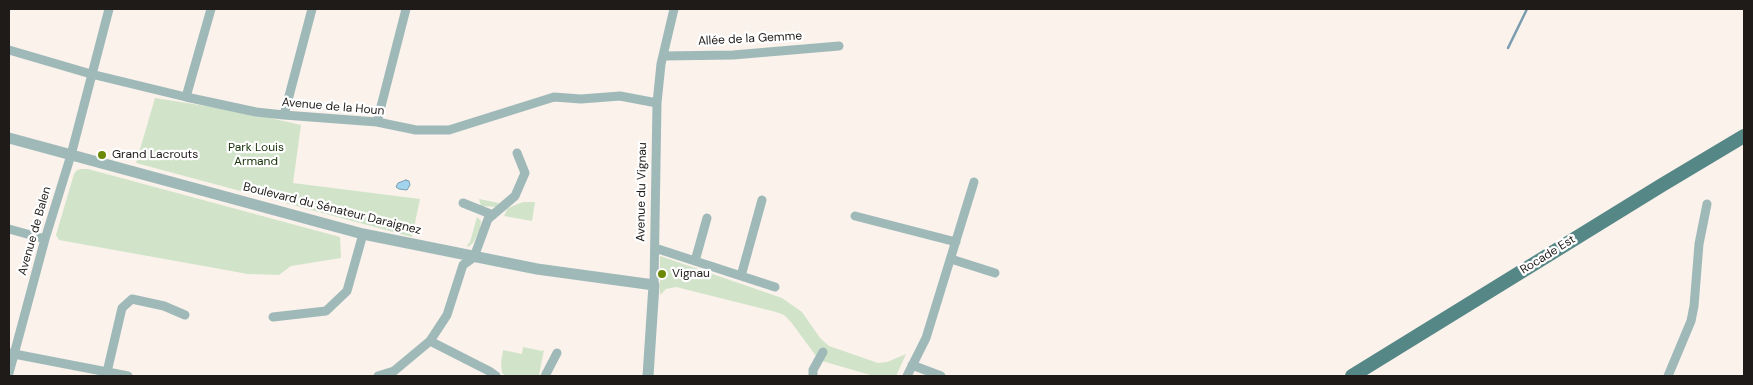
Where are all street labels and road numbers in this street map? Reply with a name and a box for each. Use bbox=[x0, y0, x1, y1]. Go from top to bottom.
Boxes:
street label: Allée de la Gemme bbox=[698, 29, 802, 49]
street label: Avenue de la Houn bbox=[281, 95, 385, 119]
street label: Avenue du Vignau bbox=[634, 142, 650, 242]
street label: Boulevard du Sénateur Daraignez bbox=[241, 180, 423, 238]
street label: Avenue de Balen bbox=[15, 185, 55, 277]
street label: Rocade Est bbox=[1518, 232, 1578, 278]

